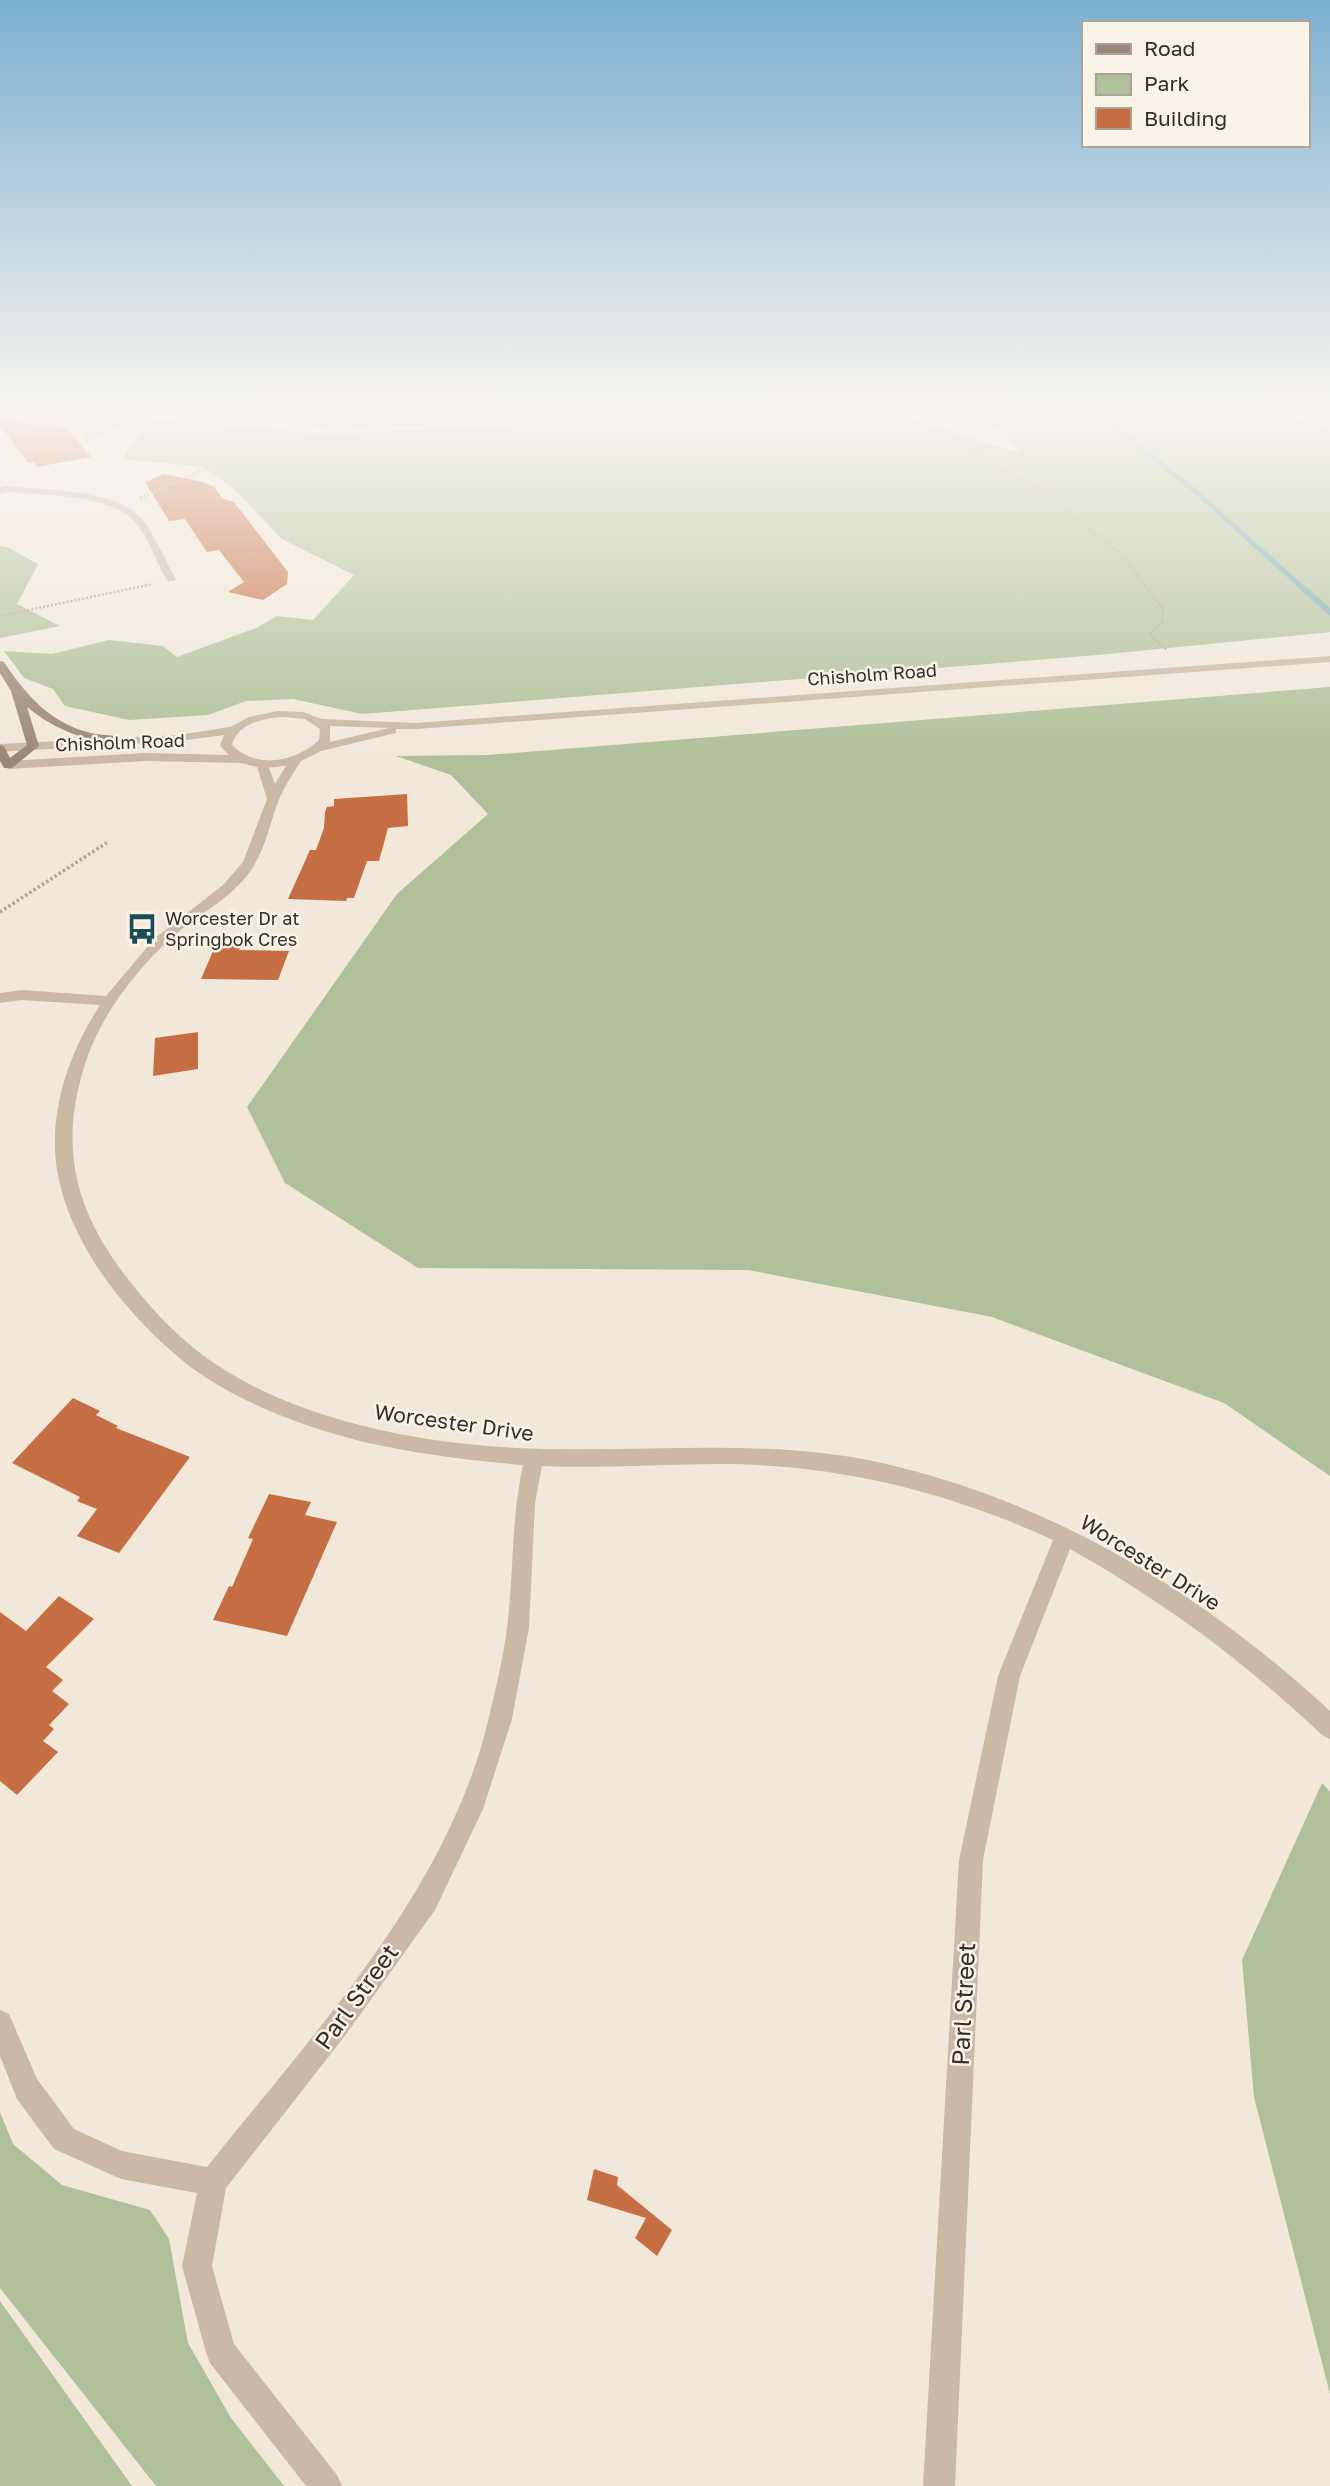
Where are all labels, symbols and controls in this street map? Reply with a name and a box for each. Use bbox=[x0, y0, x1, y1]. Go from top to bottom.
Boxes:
legend bbox=[1082, 21, 1309, 147]
text: Road bbox=[1144, 35, 1195, 61]
text: Park bbox=[1144, 70, 1190, 96]
text: Building bbox=[1144, 105, 1227, 131]
street label: Chisholm Road bbox=[806, 659, 937, 690]
street label: Chisholm Road bbox=[55, 729, 185, 755]
place label: Worcester Dr at Springbok Cres bbox=[165, 907, 299, 950]
bus stop icon: Worcester Dr at Springbok Cres bbox=[125, 912, 159, 946]
street label: Worcester Drive bbox=[373, 1398, 536, 1446]
street label: Worcester Drive bbox=[1075, 1509, 1226, 1616]
street label: Parl Street bbox=[308, 1938, 404, 2054]
street label: Parl Street bbox=[945, 1942, 980, 2066]

